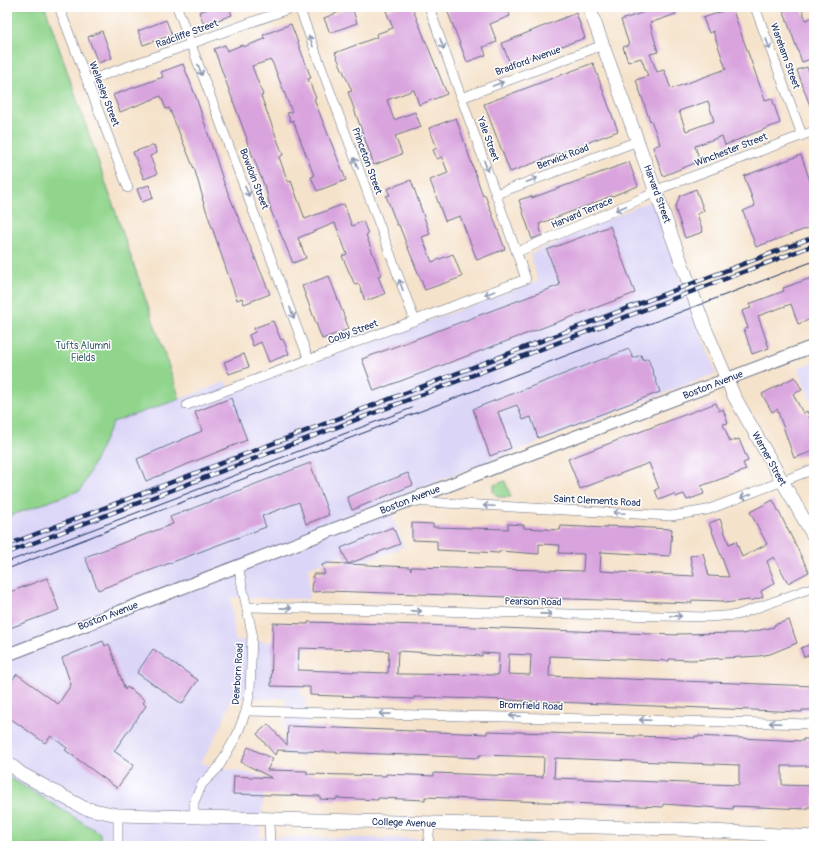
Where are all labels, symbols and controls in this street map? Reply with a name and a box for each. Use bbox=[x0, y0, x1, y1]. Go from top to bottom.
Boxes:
street label: Radcliffe Street bbox=[154, 17, 221, 51]
street label: Wareham Street bbox=[768, 22, 803, 91]
one-way arrow bbox=[307, 35, 315, 47]
one-way arrow bbox=[439, 37, 446, 50]
one-way arrow bbox=[765, 37, 773, 49]
street label: Bradford Avenue bbox=[494, 44, 562, 78]
street label: Wellesley Street bbox=[86, 60, 122, 129]
one-way arrow bbox=[197, 64, 205, 76]
one-way arrow bbox=[492, 80, 504, 88]
street label: Yale Street bbox=[474, 114, 502, 164]
street label: Princeton Street bbox=[349, 126, 385, 197]
street label: Winchester Street bbox=[693, 130, 770, 169]
street label: Berwick Road bbox=[535, 142, 591, 172]
street label: Bowdoin Street bbox=[237, 147, 271, 212]
one-way arrow bbox=[351, 157, 359, 169]
one-way arrow bbox=[482, 160, 490, 172]
street label: Harvard Street bbox=[641, 163, 673, 226]
one-way arrow bbox=[526, 176, 538, 184]
one-way arrow bbox=[243, 185, 251, 197]
street label: Harvard Terrace bbox=[549, 195, 615, 231]
one-way arrow bbox=[615, 205, 627, 212]
one-way arrow bbox=[397, 279, 405, 291]
one-way arrow bbox=[484, 290, 496, 298]
one-way arrow bbox=[289, 307, 297, 319]
street label: Colby Street bbox=[326, 317, 381, 347]
park label: Tufts Alumni Fields bbox=[56, 340, 111, 364]
street label: Boston Avenue bbox=[681, 368, 745, 402]
street label: Warner Street bbox=[749, 430, 789, 489]
street label: Boston Avenue bbox=[378, 483, 442, 517]
one-way arrow bbox=[740, 492, 752, 500]
street label: Saint Clements Road bbox=[553, 493, 641, 509]
one-way arrow bbox=[483, 502, 496, 509]
one-way arrow bbox=[613, 509, 626, 516]
street label: Pearson Road bbox=[504, 596, 562, 608]
street label: Boston Avenue bbox=[76, 599, 140, 633]
one-way arrow bbox=[279, 604, 292, 612]
one-way arrow bbox=[409, 607, 422, 615]
one-way arrow bbox=[539, 610, 552, 617]
one-way arrow bbox=[669, 612, 682, 620]
street label: Dearborn Road bbox=[230, 643, 246, 705]
street label: Bromfield Road bbox=[499, 699, 563, 713]
one-way arrow bbox=[379, 710, 392, 718]
one-way arrow bbox=[509, 712, 522, 720]
one-way arrow bbox=[639, 716, 652, 724]
one-way arrow bbox=[769, 719, 782, 727]
street label: College Avenue bbox=[372, 816, 436, 830]

